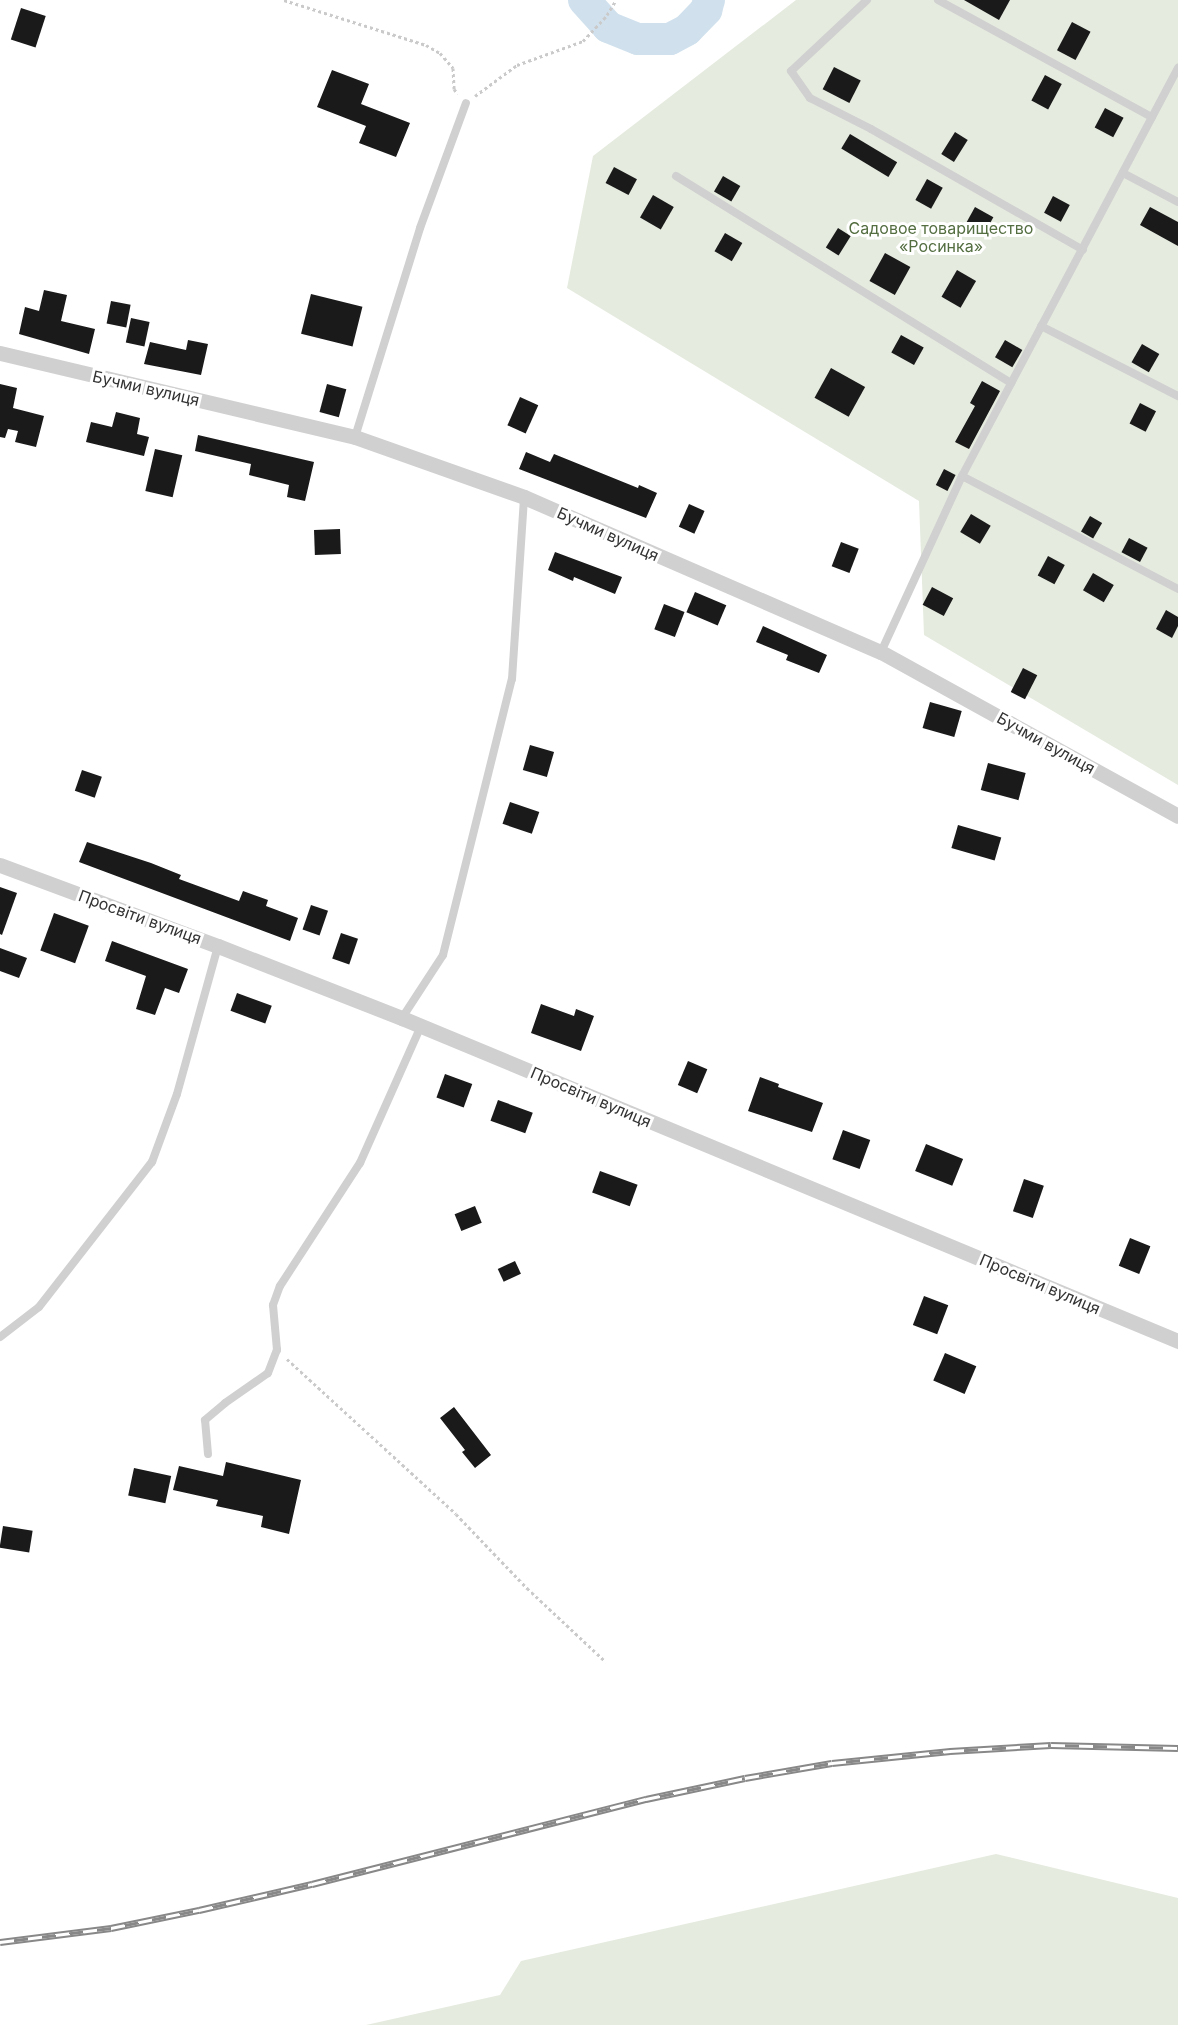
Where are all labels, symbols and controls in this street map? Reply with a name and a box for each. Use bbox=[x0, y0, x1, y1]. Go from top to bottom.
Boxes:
park label: Садовое товарищество «Росинка» bbox=[849, 218, 1033, 256]
street label: Бучми вулиця bbox=[91, 366, 201, 410]
street label: Бучми вулиця bbox=[554, 503, 662, 565]
street label: Бучми вулиця bbox=[994, 708, 1098, 778]
street label: Просвіти вулиця bbox=[76, 886, 204, 948]
street label: Просвіти вулиця bbox=[528, 1063, 654, 1131]
street label: Просвіти вулиця bbox=[977, 1250, 1103, 1318]

